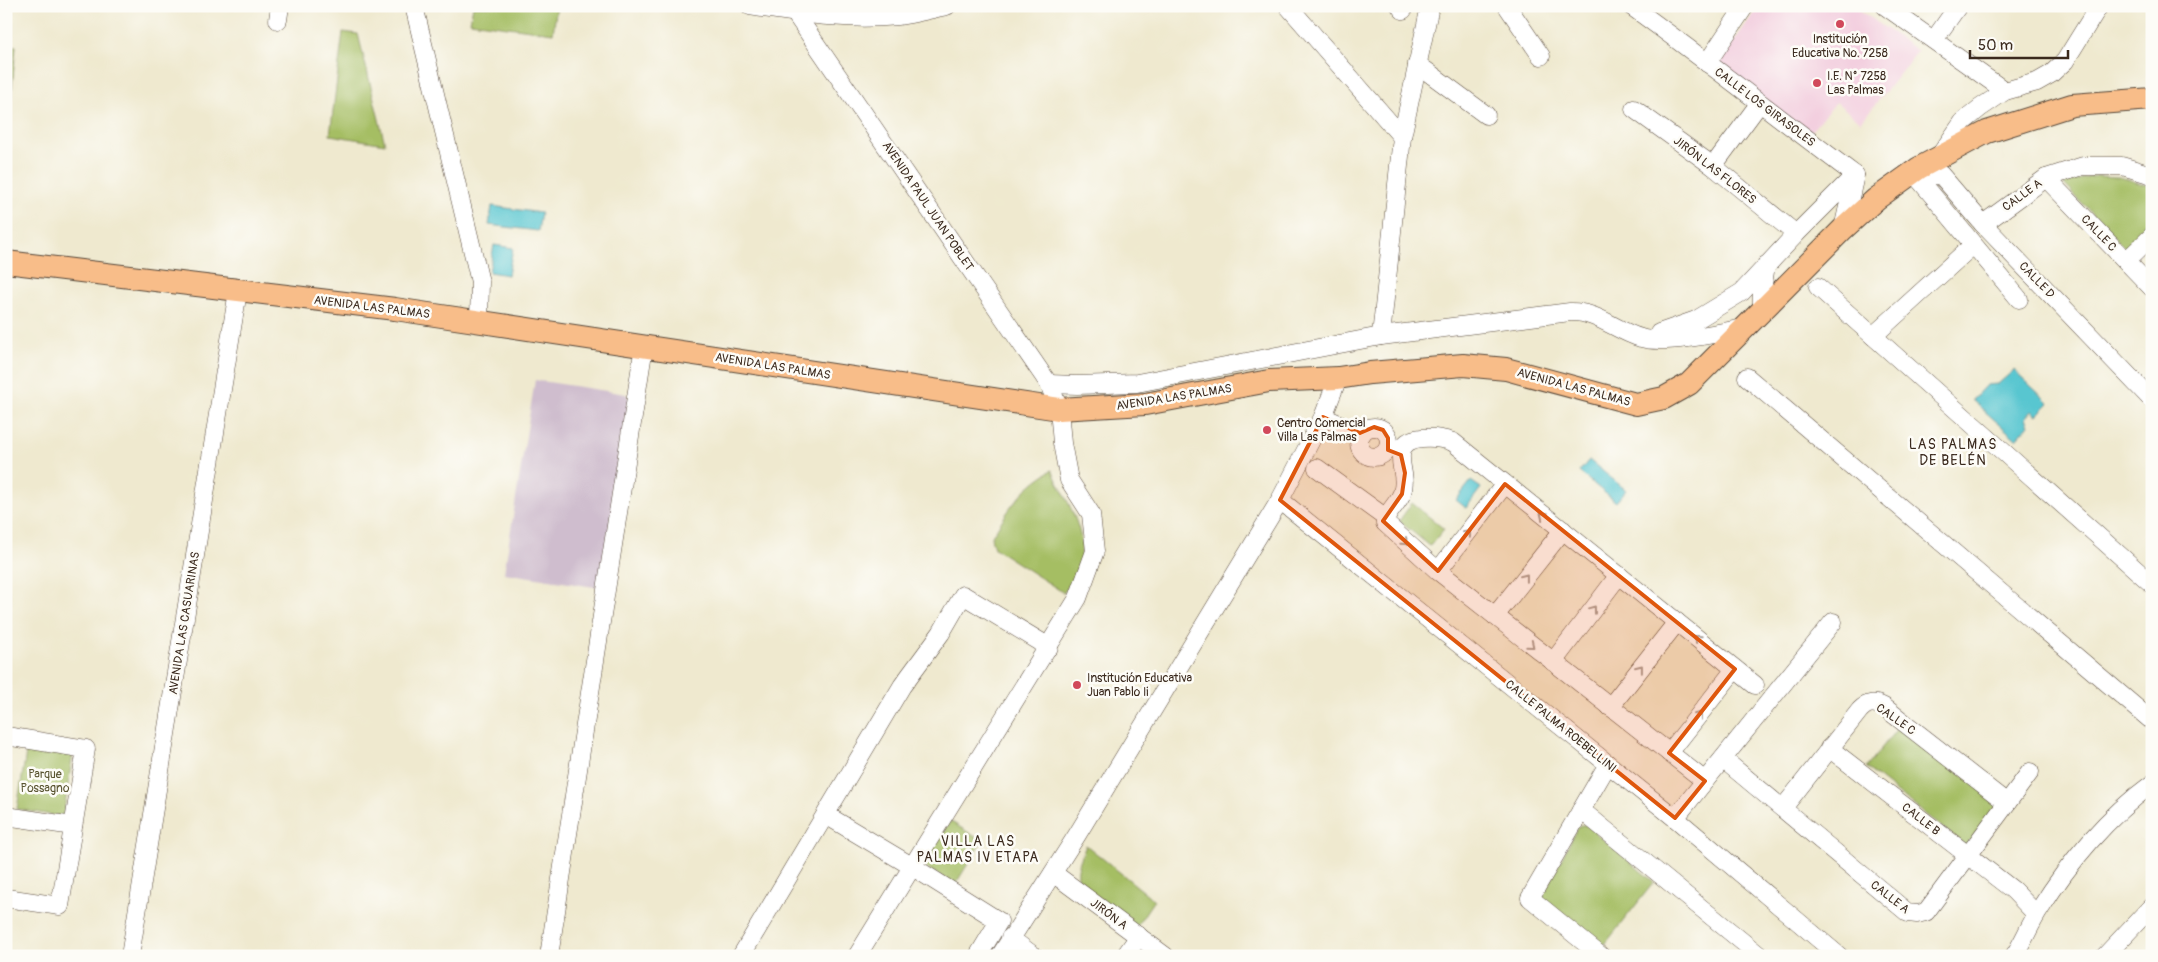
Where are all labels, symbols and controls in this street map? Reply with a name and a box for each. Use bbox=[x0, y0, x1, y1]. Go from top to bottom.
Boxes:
marker: Institución Educativa No. 7258 bbox=[1834, 18, 1846, 30]
scale bar bbox=[1970, 28, 2068, 60]
place label: Institución Educativa No. 7258 bbox=[1792, 32, 1888, 61]
text: 50 m bbox=[1978, 36, 2013, 55]
street label: CALLE LOS GIRASOLES bbox=[1711, 65, 1818, 150]
place label: I.E. N° 7258 Las Palmas bbox=[1827, 69, 1886, 98]
marker: I.E. N° 7258 Las Palmas bbox=[1811, 77, 1823, 89]
street label: JIRÓN LAS FLORES bbox=[1670, 133, 1760, 207]
street label: AVENIDA PAUL JUAN POBLET bbox=[879, 139, 977, 274]
street label: CALLE A bbox=[2000, 176, 2045, 215]
street label: CALLE C bbox=[2078, 212, 2120, 255]
street label: CALLE D bbox=[2016, 259, 2058, 302]
street label: AVENIDA LAS PALMAS bbox=[313, 293, 431, 322]
street label: AVENIDA LAS PALMAS bbox=[714, 350, 832, 383]
street label: AVENIDA LAS PALMAS bbox=[1516, 365, 1632, 410]
street label: AVENIDA LAS PALMAS bbox=[1115, 381, 1233, 414]
place label: Centro Comercial Villa Las Palmas bbox=[1277, 416, 1366, 445]
marker: Centro Comercial Villa Las Palmas bbox=[1261, 424, 1273, 436]
district label: LAS PALMAS DE BELÉN bbox=[1909, 436, 1997, 469]
one-way arrow bbox=[1540, 512, 1549, 520]
one-way arrow bbox=[1463, 530, 1471, 539]
one-way arrow bbox=[1399, 536, 1408, 545]
street label: AVENIDA LAS CASUARINAS bbox=[166, 550, 203, 696]
one-way arrow bbox=[1520, 574, 1529, 583]
one-way arrow bbox=[1587, 605, 1596, 615]
one-way arrow bbox=[1694, 636, 1703, 644]
one-way arrow bbox=[1525, 639, 1534, 647]
one-way arrow bbox=[1634, 665, 1643, 674]
place label: Institución Educativa Juan Pablo Ii bbox=[1087, 671, 1193, 700]
street label: CALLE PALMA ROEBELLINI bbox=[1502, 677, 1619, 776]
marker: Institución Educativa Juan Pablo Ii bbox=[1071, 679, 1083, 691]
street label: CALLE C bbox=[1873, 700, 1918, 738]
one-way arrow bbox=[1693, 711, 1702, 721]
park label: Parque Possagno bbox=[21, 767, 70, 796]
street label: CALLE B bbox=[1899, 800, 1943, 839]
district label: VILLA LAS PALMAS IV ETAPA bbox=[917, 833, 1039, 866]
street label: CALLE A bbox=[1867, 878, 1912, 917]
street label: JIRÓN A bbox=[1087, 895, 1131, 933]

